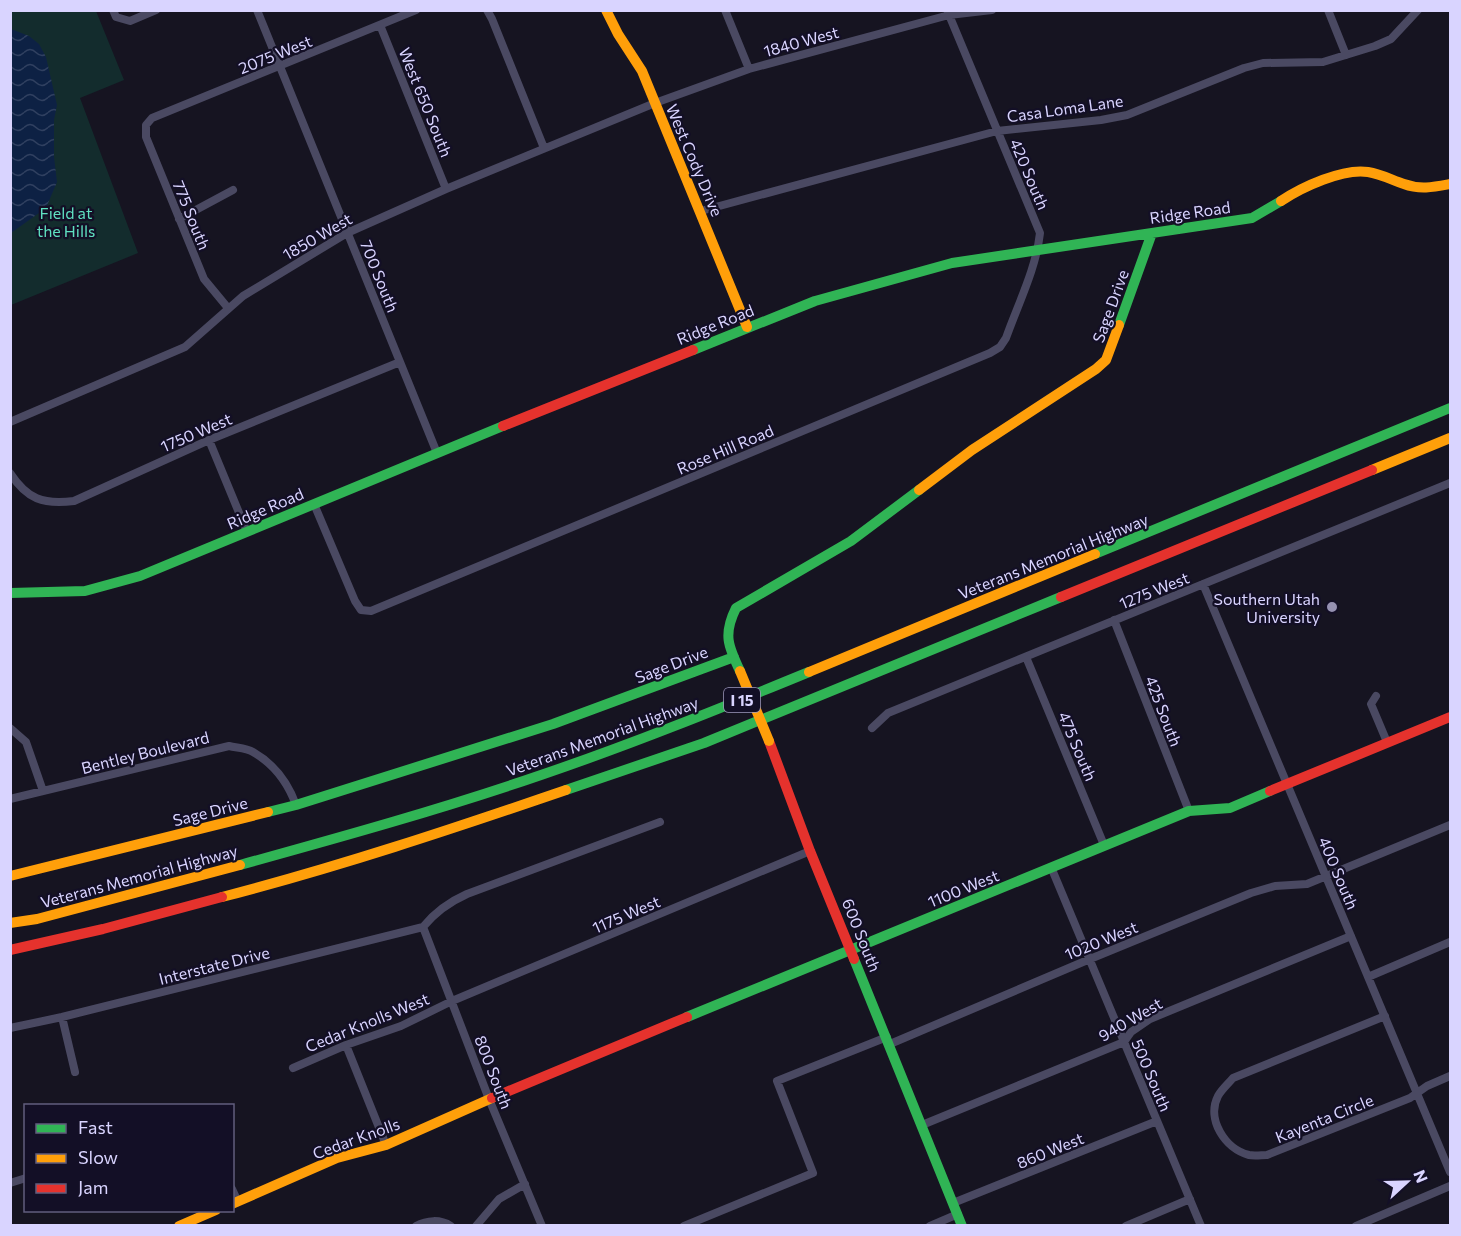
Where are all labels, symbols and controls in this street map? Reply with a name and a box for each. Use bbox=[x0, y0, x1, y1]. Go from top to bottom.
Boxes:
street label: 1840 West bbox=[761, 22, 841, 60]
street label: 2075 West bbox=[236, 31, 315, 77]
street label: West 650 South bbox=[395, 44, 457, 160]
street label: Casa Loma Lane bbox=[1006, 90, 1124, 126]
street label: West Cody Drive bbox=[663, 101, 727, 219]
street label: 420 South bbox=[1007, 136, 1053, 212]
street label: 775 South bbox=[170, 178, 214, 252]
street label: Ridge Road bbox=[1148, 197, 1232, 227]
park label: Field at the Hills bbox=[37, 203, 95, 240]
street label: 1850 West bbox=[279, 208, 355, 263]
street label: 700 South bbox=[357, 237, 403, 315]
street label: Sage Drive bbox=[1088, 267, 1132, 345]
street label: Ridge Road bbox=[674, 300, 756, 348]
street label: 1750 West bbox=[158, 408, 235, 455]
street label: Rose Hill Road bbox=[674, 420, 776, 478]
street label: Ridge Road bbox=[224, 483, 306, 533]
street label: Veterans Memorial Highway bbox=[955, 509, 1151, 603]
street label: 1275 West bbox=[1116, 567, 1192, 613]
place label: Southern Utah University bbox=[1214, 589, 1320, 626]
marker: Southern Utah University bbox=[1325, 600, 1339, 614]
street label: Sage Drive bbox=[632, 641, 710, 687]
street label: 425 South bbox=[1142, 673, 1186, 749]
road number: I 15 bbox=[724, 688, 760, 712]
street label: Veterans Memorial Highway bbox=[503, 692, 701, 780]
street label: 475 South bbox=[1055, 708, 1101, 784]
street label: Bentley Boulevard bbox=[79, 727, 211, 777]
street label: Sage Drive bbox=[171, 793, 249, 829]
street label: 400 South bbox=[1315, 834, 1363, 912]
street label: Veterans Memorial Highway bbox=[38, 841, 240, 911]
street label: 1100 West bbox=[925, 865, 1002, 911]
street label: 1175 West bbox=[589, 891, 663, 937]
street label: 600 South bbox=[839, 896, 885, 974]
street label: 1020 West bbox=[1062, 917, 1141, 963]
street label: Interstate Drive bbox=[157, 942, 271, 988]
street label: Cedar Knolls West bbox=[302, 988, 432, 1056]
street label: 940 West bbox=[1095, 993, 1166, 1045]
street label: 800 South bbox=[471, 1033, 517, 1111]
street label: 500 South bbox=[1128, 1036, 1176, 1114]
street label: Kayenta Circle bbox=[1272, 1090, 1376, 1146]
legend bbox=[24, 1104, 234, 1212]
street label: Cedar Knolls bbox=[310, 1113, 402, 1163]
text: Fast bbox=[78, 1116, 113, 1138]
street label: 860 West bbox=[1014, 1128, 1087, 1172]
text: Slow bbox=[78, 1146, 118, 1168]
north arrow bbox=[1377, 1152, 1437, 1212]
text: N bbox=[1410, 1167, 1432, 1185]
text: Jam bbox=[78, 1176, 108, 1198]

